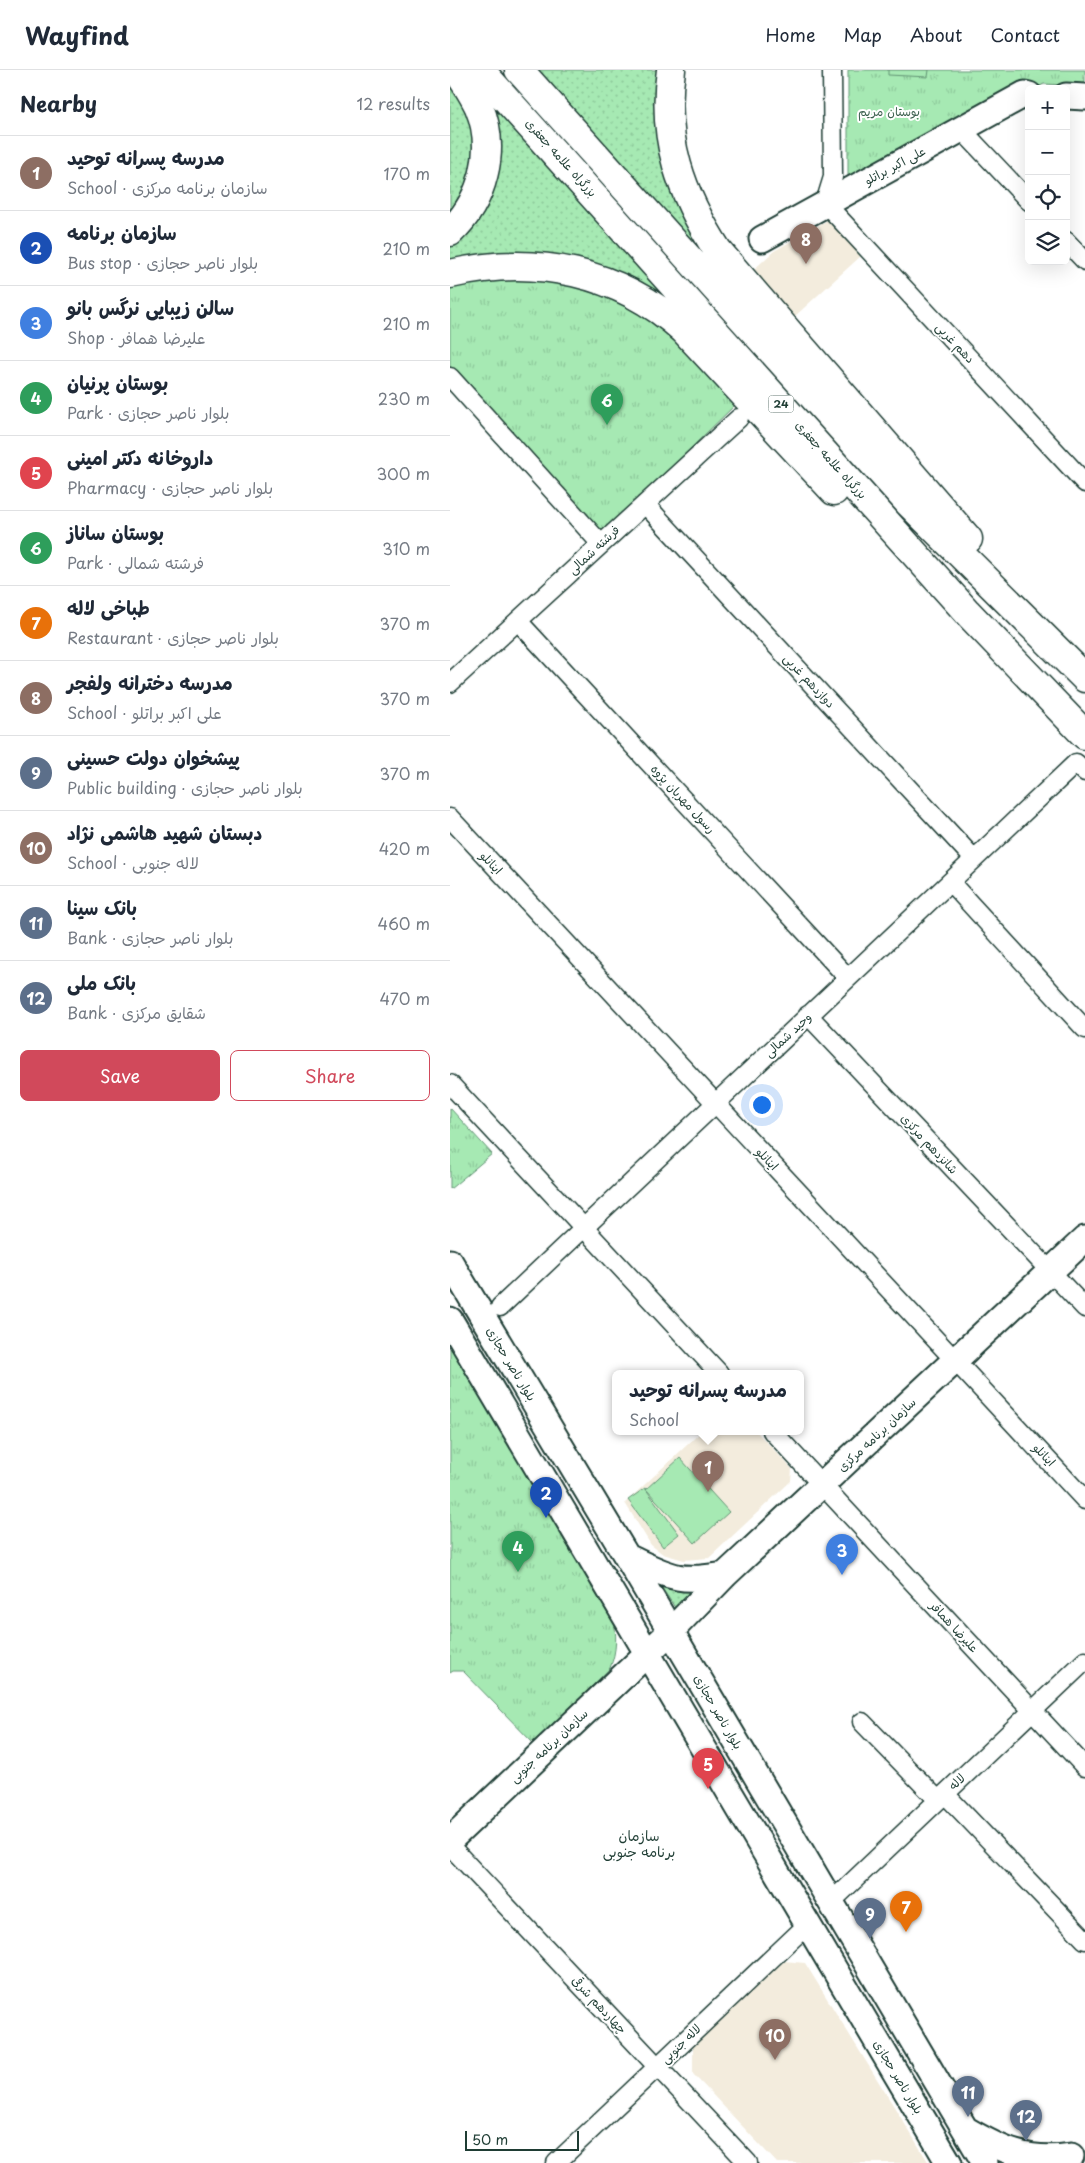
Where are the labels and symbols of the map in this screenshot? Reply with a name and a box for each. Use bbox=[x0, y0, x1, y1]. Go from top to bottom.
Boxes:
park label: بوستان مریم bbox=[858, 102, 920, 121]
street label: بزرگراه علامه جعفری bbox=[522, 114, 602, 200]
street label: علی اکبر براتلو bbox=[860, 141, 928, 189]
pin: 8 bbox=[790, 223, 822, 264]
street label: دهم غربی bbox=[931, 318, 979, 367]
pin: 6 bbox=[591, 384, 623, 425]
road number: 24 bbox=[768, 396, 794, 412]
street label: بزرگراه علامه جعفری bbox=[792, 416, 872, 502]
street label: فرشته شمالی bbox=[563, 521, 623, 578]
street label: دوازدهم غربی bbox=[779, 649, 840, 712]
street label: رسول مهربان پژوه bbox=[647, 760, 720, 837]
street label: اینانلو bbox=[476, 846, 507, 878]
street label: وحید شمالی bbox=[760, 1008, 815, 1061]
your location bbox=[749, 1092, 775, 1118]
street label: شانزدهم مرکزی bbox=[896, 1109, 962, 1178]
street label: اینانلو bbox=[752, 1142, 783, 1174]
street label: بلوار ناصر حجازی bbox=[483, 1323, 541, 1404]
street label: سازمان برنامه مرکزی bbox=[833, 1393, 920, 1476]
street label: اینانلو bbox=[1029, 1438, 1060, 1470]
pin: 1 bbox=[692, 1451, 724, 1492]
pin: 2 bbox=[530, 1477, 562, 1518]
pin: 4 bbox=[502, 1531, 534, 1572]
pin: 3 bbox=[826, 1534, 858, 1575]
street label: علیرضا همافر bbox=[926, 1596, 983, 1656]
street label: بلوار ناصر حجازی bbox=[690, 1671, 748, 1752]
street label: سازمان برنامه جنوبی bbox=[505, 1704, 592, 1786]
pin: 5 bbox=[692, 1748, 724, 1789]
street label: لاله bbox=[944, 1769, 969, 1794]
district label: سازمان برنامه جنوبی bbox=[603, 1825, 675, 1862]
pin: 7 bbox=[890, 1891, 922, 1932]
pin: 9 bbox=[854, 1898, 886, 1939]
street label: چهاردهم شرقی bbox=[567, 1971, 631, 2038]
street label: لاله جنوبی bbox=[656, 2019, 705, 2067]
pin: 10 bbox=[759, 2019, 791, 2060]
street label: بلوار ناصر حجازی bbox=[870, 2036, 928, 2117]
pin: 11 bbox=[952, 2076, 984, 2117]
pin: 12 bbox=[1010, 2100, 1042, 2141]
scale bar bbox=[465, 2128, 579, 2151]

